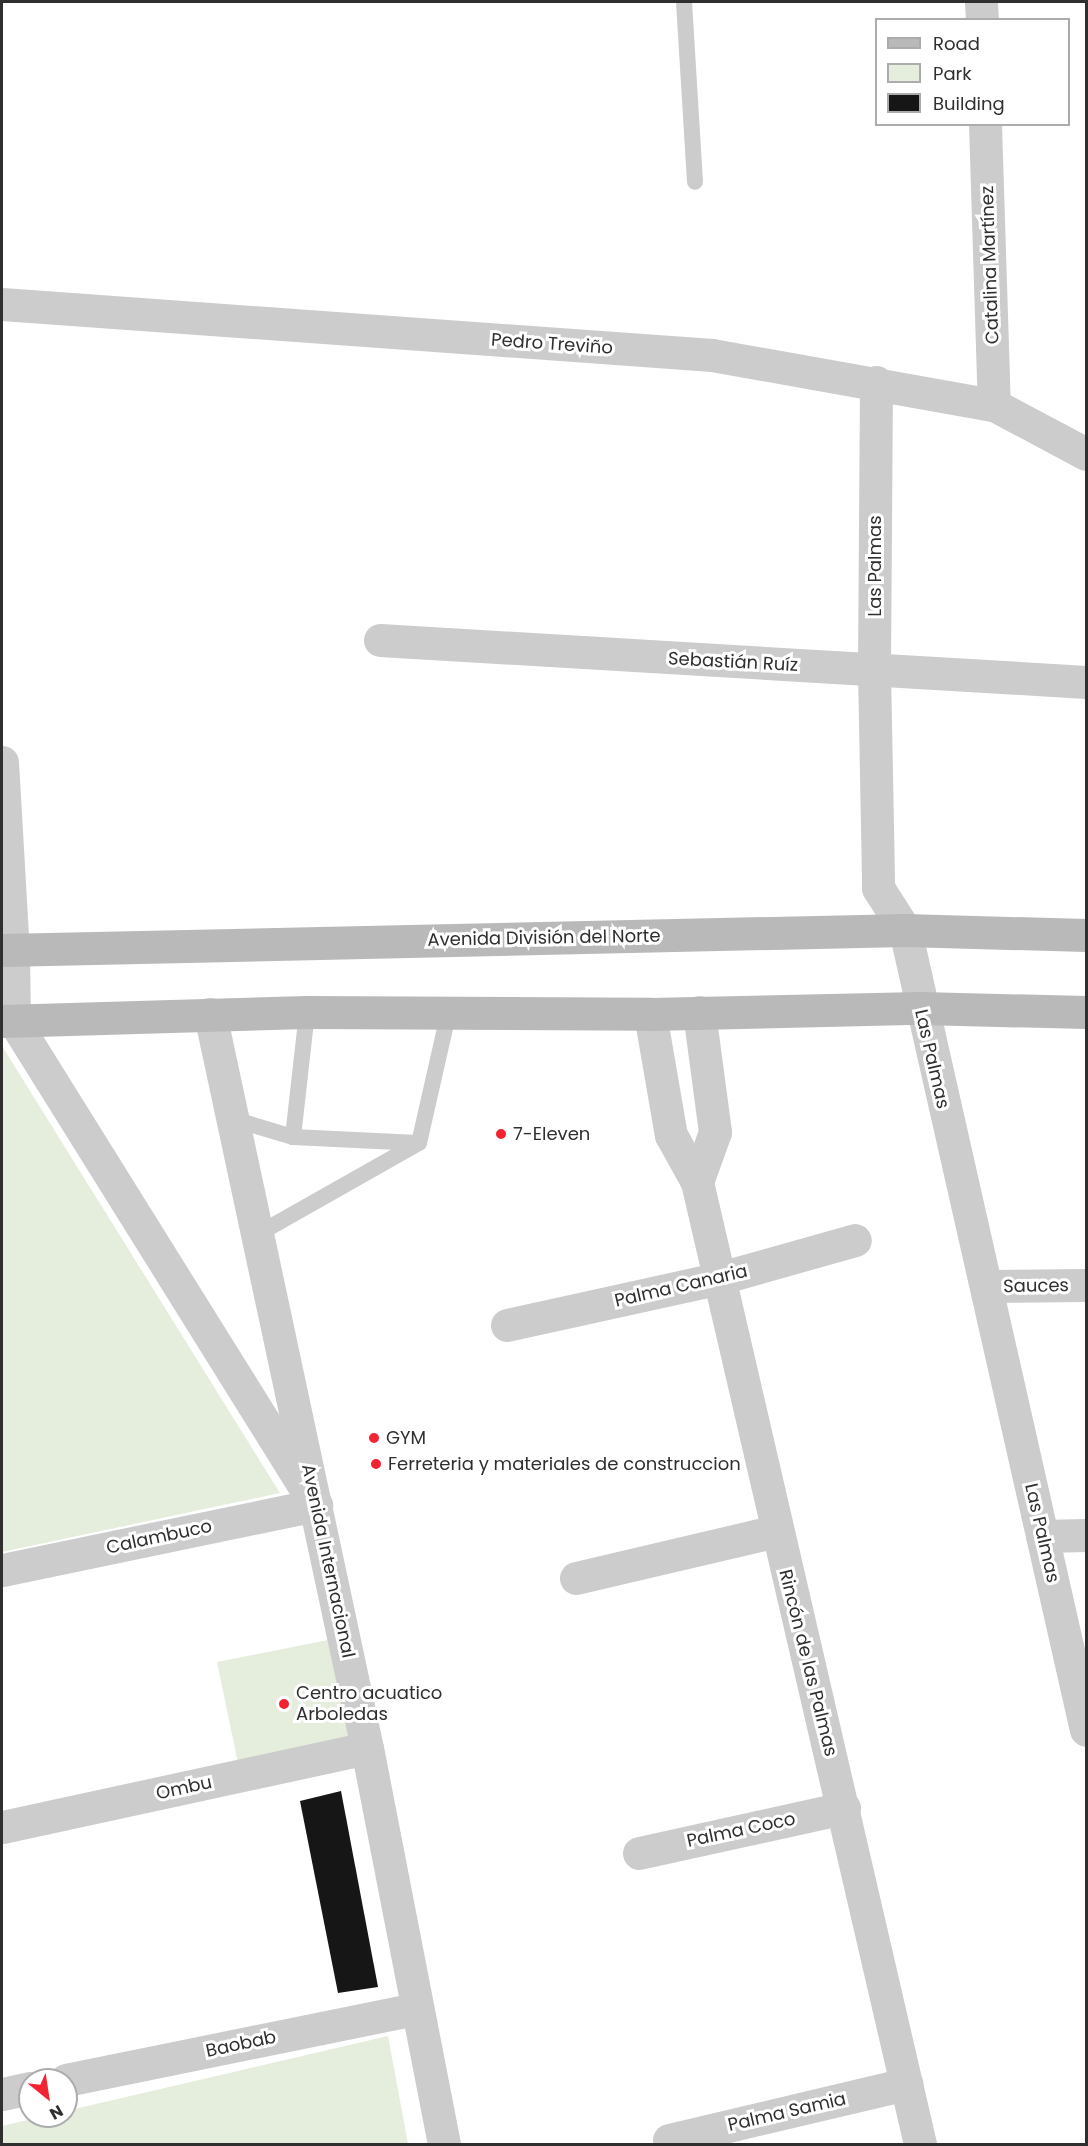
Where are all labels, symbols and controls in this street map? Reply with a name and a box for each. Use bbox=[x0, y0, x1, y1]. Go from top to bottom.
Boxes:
legend bbox=[875, 18, 1070, 126]
text: Road bbox=[933, 31, 980, 56]
text: Park bbox=[933, 61, 972, 86]
text: Building bbox=[933, 91, 1005, 116]
street label: Catalina Martínez bbox=[976, 185, 1004, 345]
street label: Pedro Treviño bbox=[490, 329, 614, 359]
street label: Las Palmas bbox=[864, 515, 886, 617]
street label: Sebastián Ruíz bbox=[668, 648, 798, 676]
street label: Avenida División del Norte bbox=[427, 925, 661, 951]
street label: Las Palmas bbox=[910, 1007, 954, 1111]
place label: 7-Eleven bbox=[513, 1123, 590, 1145]
marker: 7-Eleven bbox=[494, 1127, 508, 1141]
street label: Palma Canaria bbox=[613, 1260, 749, 1312]
street label: Sauces bbox=[1003, 1275, 1069, 1297]
place label: GYM bbox=[386, 1427, 426, 1449]
marker: GYM bbox=[367, 1431, 381, 1445]
place label: Ferreteria y materiales de construccion bbox=[388, 1453, 741, 1475]
marker: Ferreteria y materiales de construccion bbox=[369, 1457, 383, 1471]
street label: Avenida Internacional bbox=[297, 1462, 359, 1660]
street label: Las Palmas bbox=[1020, 1481, 1064, 1585]
street label: Calambuco bbox=[104, 1515, 214, 1559]
street label: Rincón de las Palmas bbox=[774, 1567, 842, 1759]
place label: Centro acuatico Arboledas bbox=[296, 1683, 442, 1726]
marker: Centro acuatico Arboledas bbox=[277, 1697, 291, 1711]
street label: Ombu bbox=[154, 1772, 214, 1804]
street label: Palma Coco bbox=[685, 1808, 797, 1852]
street label: Baobab bbox=[204, 2026, 278, 2062]
north arrow bbox=[18, 2068, 78, 2128]
street label: Palma Samia bbox=[726, 2088, 848, 2136]
text: N bbox=[45, 2099, 67, 2125]

